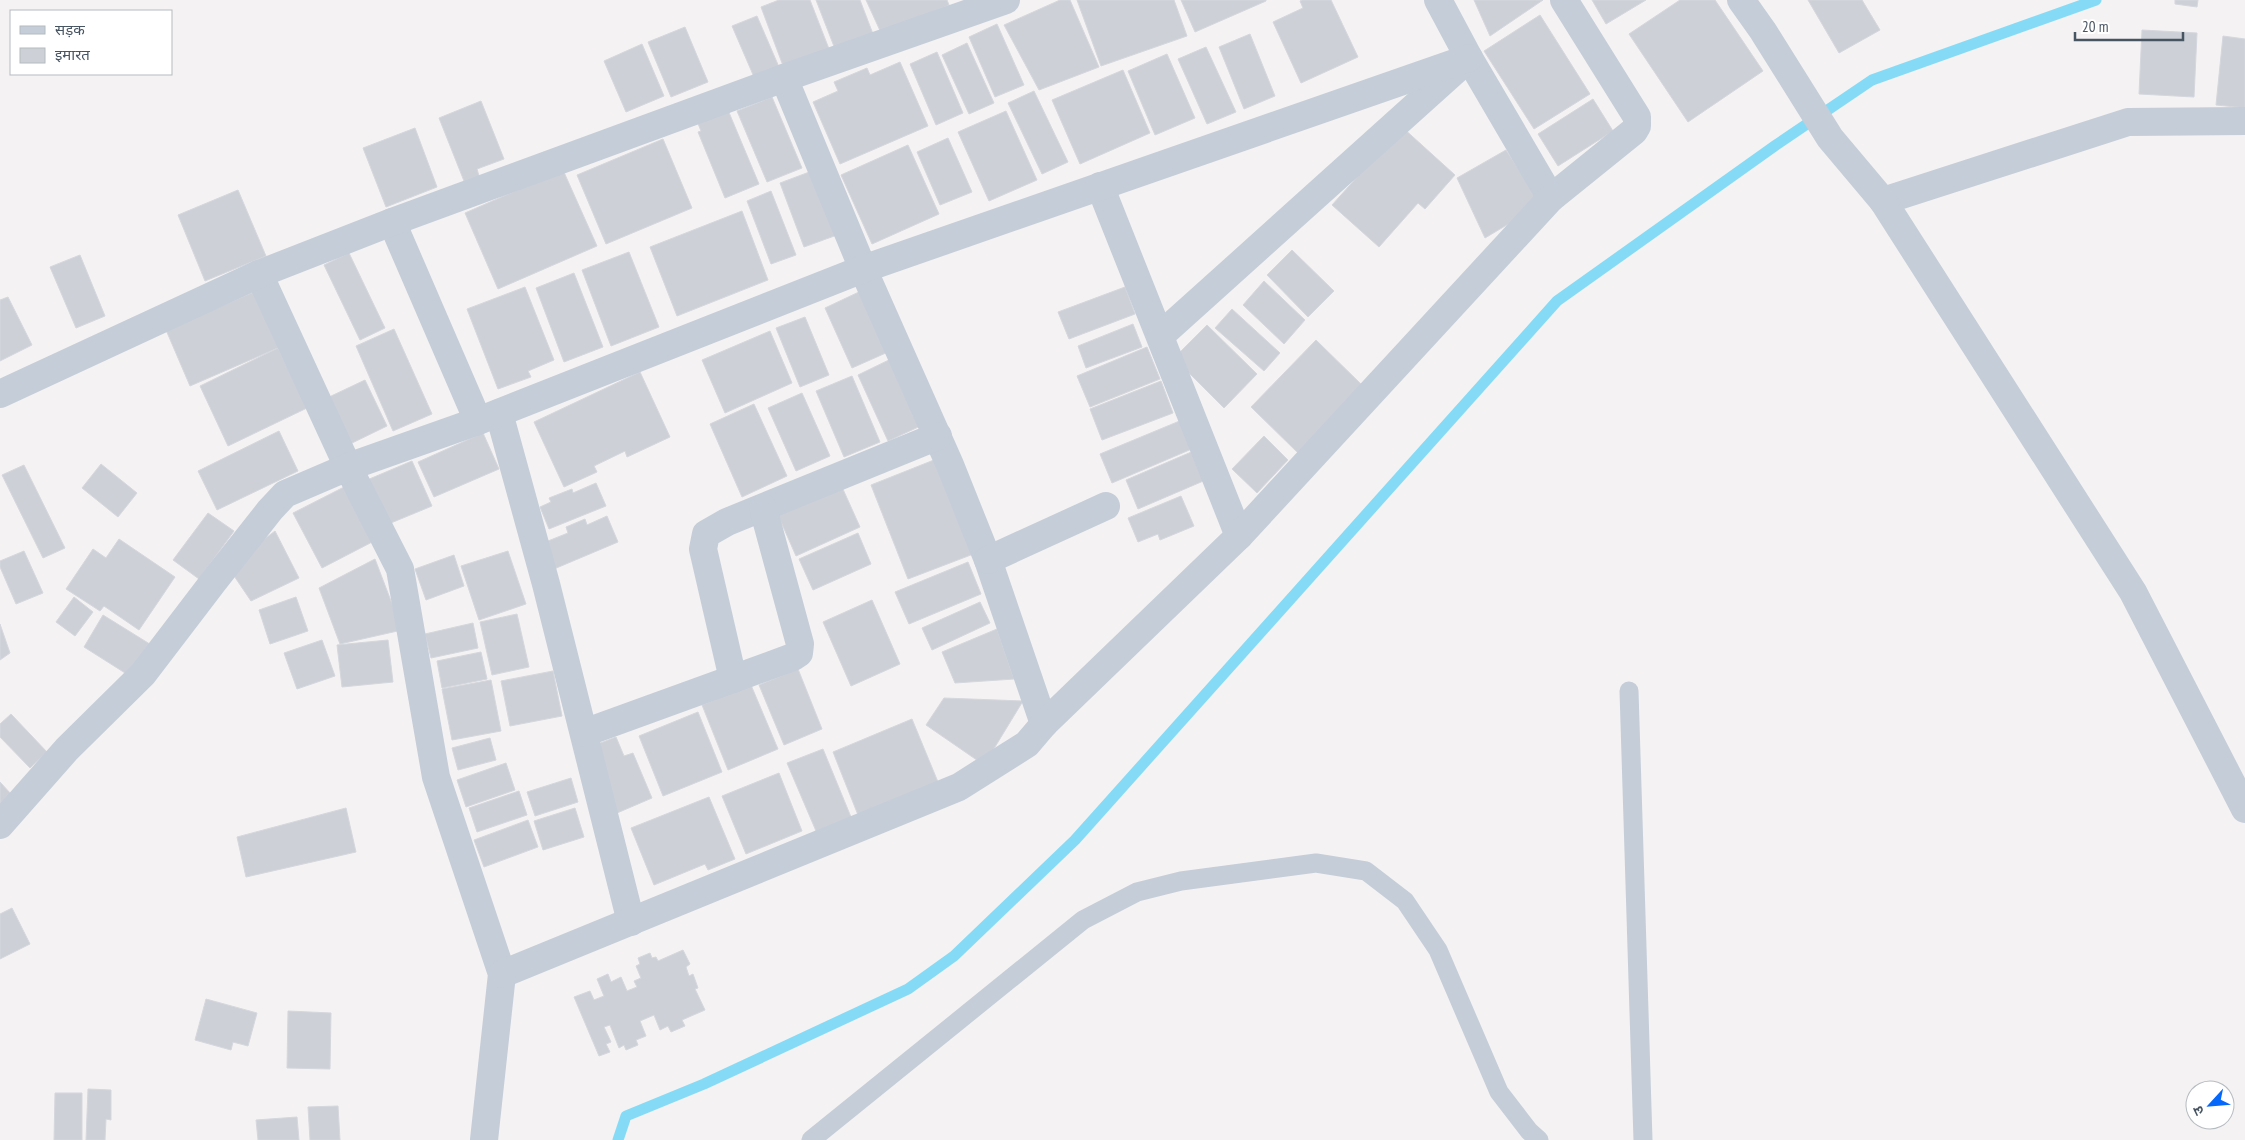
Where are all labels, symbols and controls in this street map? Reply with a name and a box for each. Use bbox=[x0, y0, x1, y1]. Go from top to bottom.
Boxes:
legend bbox=[10, 10, 172, 75]
scale bar bbox=[2075, 10, 2182, 42]
text: 20 m bbox=[2082, 17, 2108, 36]
text: सड़क bbox=[55, 20, 85, 39]
text: इमारत bbox=[55, 45, 90, 64]
north arrow bbox=[2185, 1080, 2235, 1130]
text: उ bbox=[2188, 1102, 2208, 1118]

